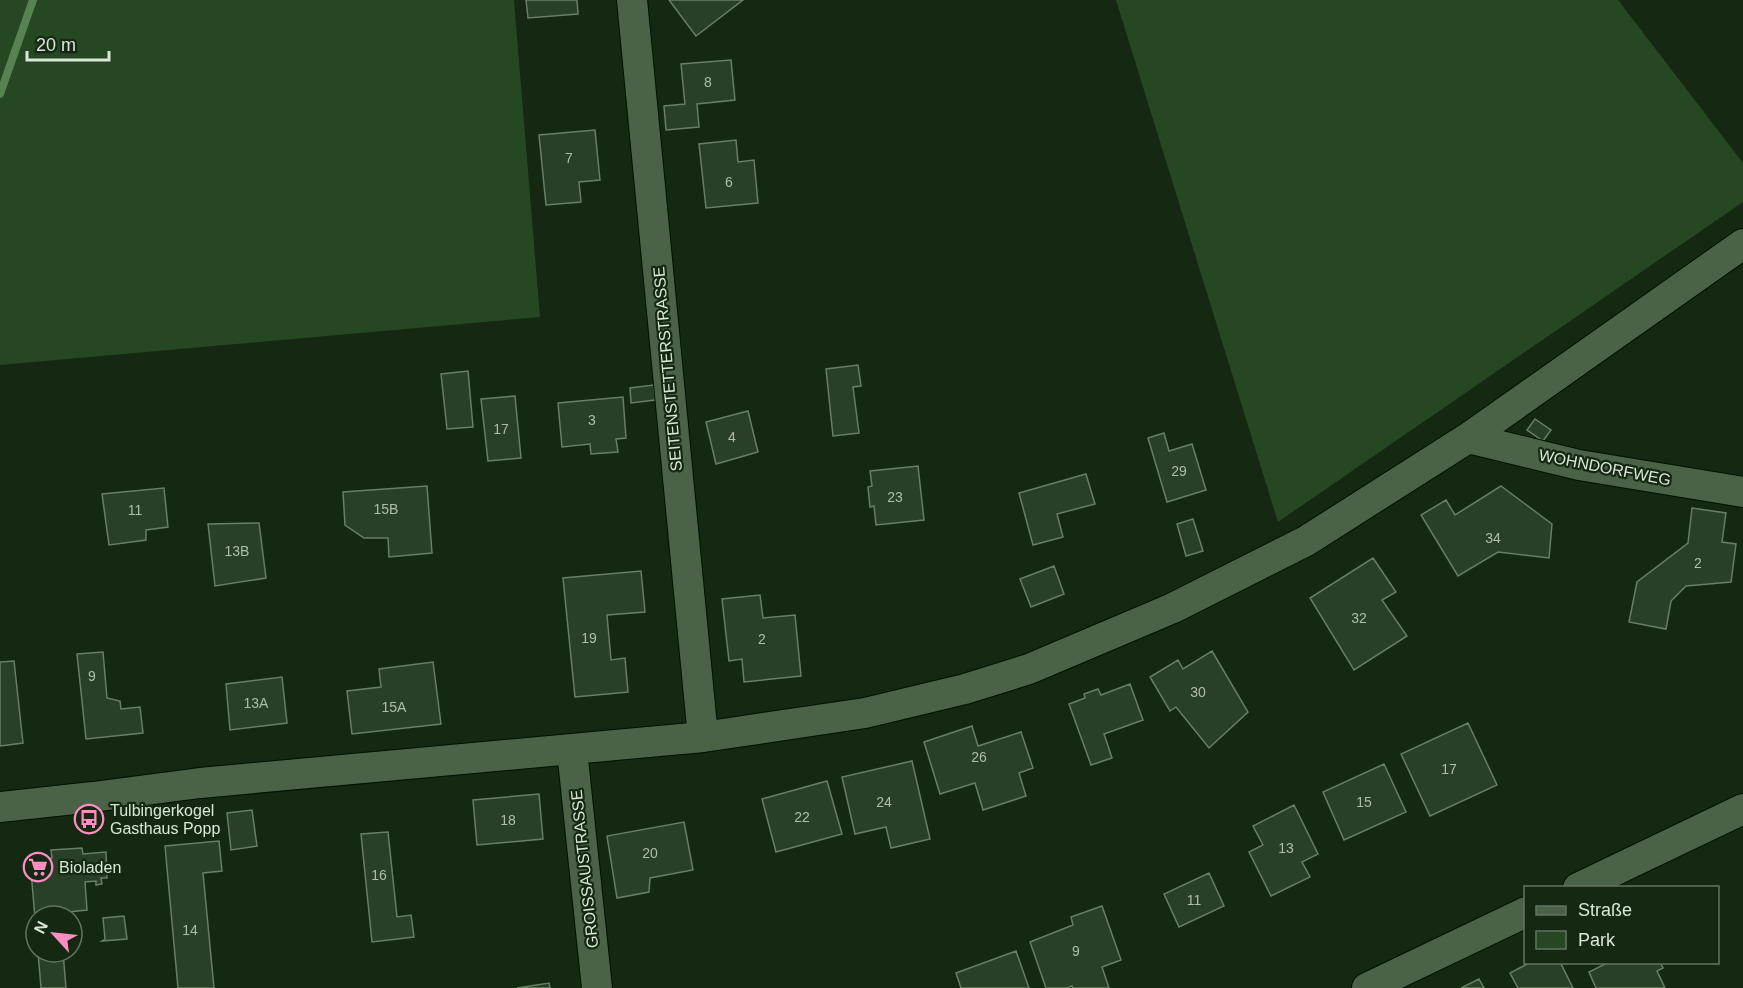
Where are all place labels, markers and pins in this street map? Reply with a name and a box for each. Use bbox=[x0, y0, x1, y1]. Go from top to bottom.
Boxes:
place label: Tulbingerkogel Gasthaus Popp bbox=[110, 802, 220, 837]
bus stop icon: Tulbingerkogel Gasthaus Popp bbox=[73, 803, 105, 835]
supermarket icon: Bioladen bbox=[22, 851, 54, 883]
place label: Bioladen bbox=[59, 859, 121, 876]

